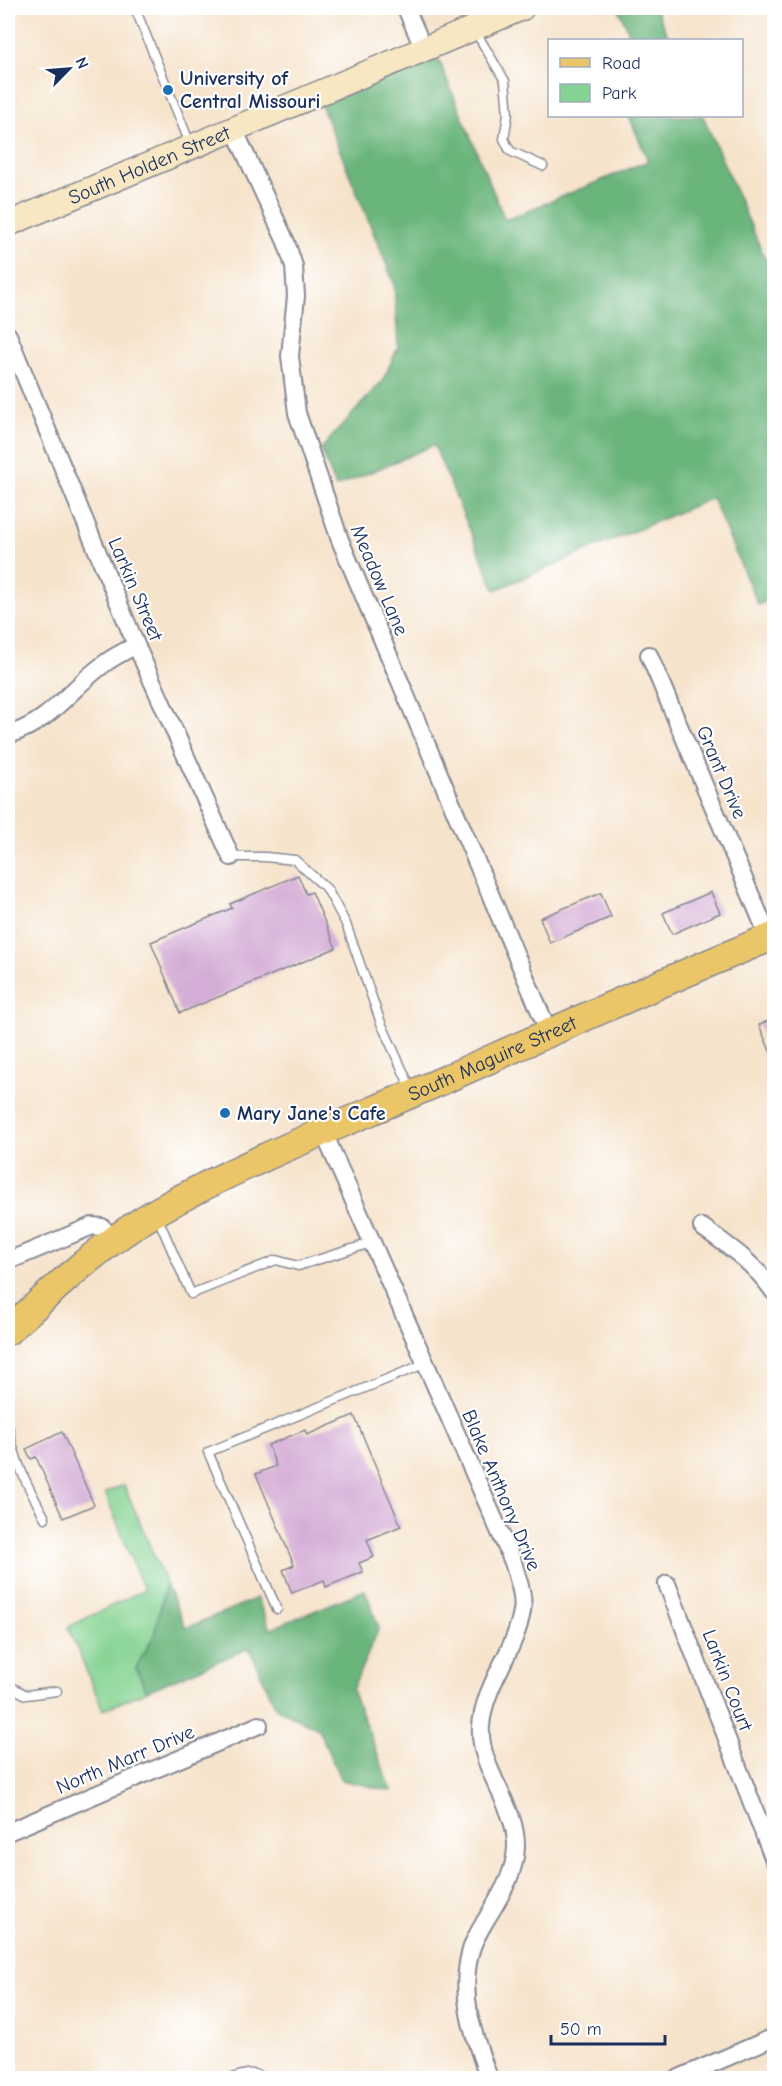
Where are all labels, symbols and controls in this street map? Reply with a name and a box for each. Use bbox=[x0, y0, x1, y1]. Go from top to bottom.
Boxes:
north arrow bbox=[39, 39, 99, 99]
legend bbox=[548, 39, 743, 117]
text: Road bbox=[602, 53, 641, 74]
text: N bbox=[71, 55, 92, 72]
place label: University of Central Missouri bbox=[180, 67, 320, 113]
marker: University of Central Missouri bbox=[161, 83, 175, 97]
text: Park bbox=[602, 83, 637, 104]
street label: South Holden Street bbox=[65, 121, 235, 209]
street label: Meadow Lane bbox=[346, 521, 413, 639]
street label: Larkin Street bbox=[103, 534, 168, 645]
street label: Grant Drive bbox=[692, 722, 751, 822]
street label: South Maguire Street bbox=[405, 1011, 581, 1106]
place label: Mary Jane's Cafe bbox=[237, 1102, 386, 1125]
marker: Mary Jane's Cafe bbox=[218, 1106, 232, 1120]
street label: Blake Anthony Drive bbox=[457, 1406, 546, 1574]
street label: Larkin Court bbox=[698, 1626, 758, 1735]
street label: North Marr Drive bbox=[53, 1720, 198, 1799]
scale bar bbox=[551, 2008, 665, 2046]
text: 50 m bbox=[560, 2019, 602, 2040]

